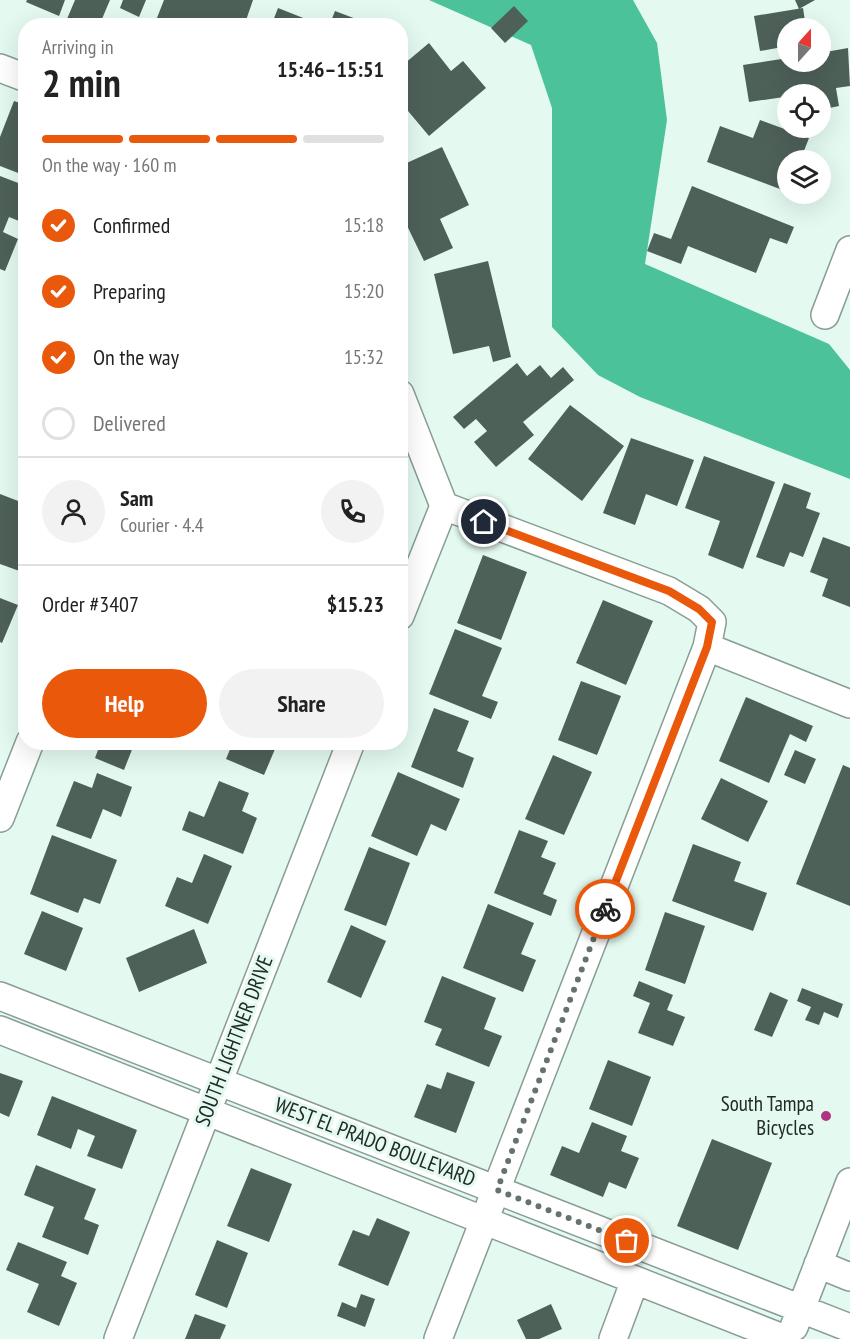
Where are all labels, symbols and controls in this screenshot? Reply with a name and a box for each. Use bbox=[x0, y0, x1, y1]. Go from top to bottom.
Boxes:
north arrow bbox=[777, 18, 831, 72]
map controls bbox=[777, 18, 831, 204]
text: Arriving in bbox=[42, 34, 114, 60]
text: 15:46–15:51 bbox=[277, 55, 384, 83]
text: 2 min bbox=[42, 57, 121, 108]
button: locate bbox=[777, 84, 831, 138]
button: layers bbox=[777, 150, 831, 204]
text: On the way · 160 m bbox=[42, 152, 177, 178]
icon: check bbox=[42, 209, 75, 242]
text: Confirmed bbox=[93, 211, 170, 239]
text: 15:18 bbox=[344, 212, 384, 238]
icon: check bbox=[42, 275, 75, 308]
text: Preparing bbox=[93, 277, 166, 305]
text: 15:20 bbox=[344, 278, 384, 304]
icon: check bbox=[42, 341, 75, 374]
text: On the way bbox=[93, 343, 179, 371]
text: 15:32 bbox=[344, 344, 384, 370]
text: Delivered bbox=[93, 409, 166, 437]
button: person bbox=[42, 480, 105, 543]
button: phone bbox=[321, 480, 384, 543]
text: Sam bbox=[120, 484, 153, 512]
pin bbox=[458, 496, 509, 547]
icon: home bbox=[467, 505, 500, 538]
text: Courier · 4.4 bbox=[120, 512, 204, 538]
text: Order #3407 bbox=[42, 590, 139, 618]
text: $15.23 bbox=[327, 590, 384, 618]
button: Help bbox=[42, 669, 207, 738]
button: Share bbox=[219, 669, 384, 738]
courier bbox=[575, 879, 635, 939]
icon: bike bbox=[589, 893, 622, 926]
street label: SOUTH LIGHTNER DRIVE bbox=[189, 952, 279, 1130]
place label: South Tampa Bicycles bbox=[721, 1090, 814, 1141]
street label: WEST EL PRADO BOULEVARD bbox=[271, 1091, 479, 1192]
marker: South Tampa Bicycles bbox=[819, 1109, 833, 1123]
pin bbox=[601, 1215, 652, 1266]
icon: bag bbox=[610, 1224, 643, 1257]

